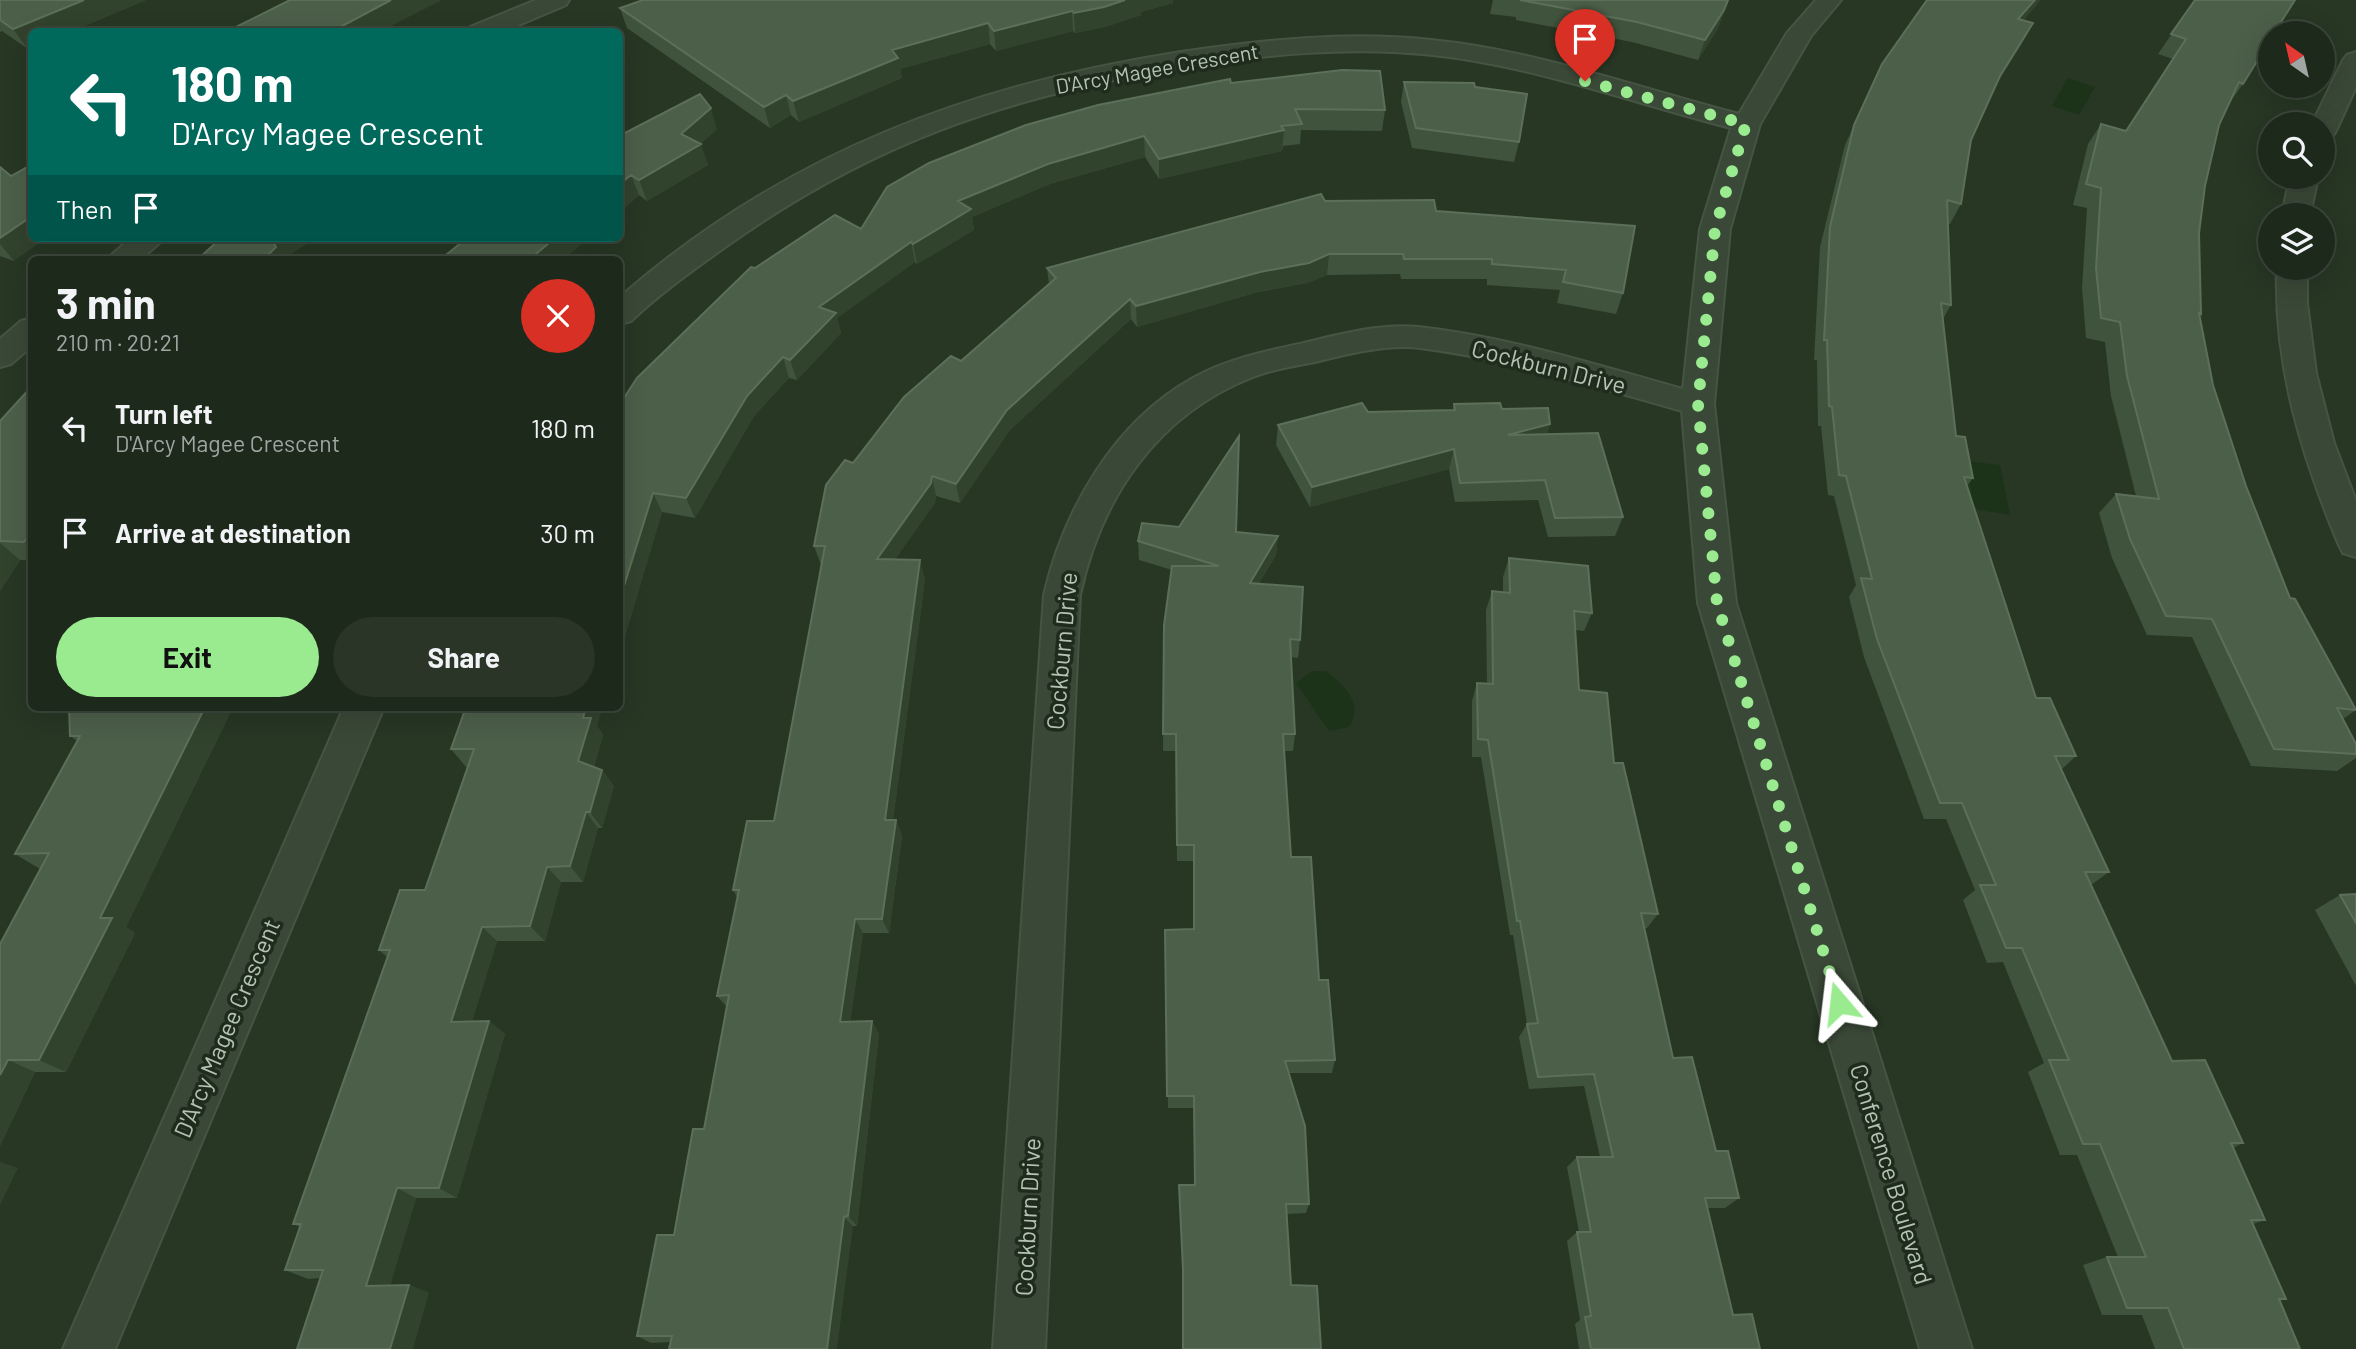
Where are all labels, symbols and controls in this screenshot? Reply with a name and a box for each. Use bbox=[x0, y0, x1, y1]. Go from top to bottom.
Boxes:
pin bbox=[1555, 9, 1615, 81]
icon: arrive bbox=[1566, 20, 1604, 58]
north arrow bbox=[2258, 21, 2334, 98]
map controls bbox=[2258, 21, 2335, 280]
street label: D'Arcy Magee Crescent bbox=[1054, 38, 1260, 98]
text: 180 m bbox=[171, 53, 294, 112]
icon: left bbox=[56, 56, 147, 147]
button: search bbox=[2258, 112, 2335, 189]
text: D'Arcy Magee Crescent bbox=[171, 113, 484, 151]
icon: arrive bbox=[127, 189, 165, 227]
text: Then bbox=[56, 193, 113, 224]
button: layers bbox=[2258, 203, 2335, 280]
text: 3 min bbox=[56, 277, 156, 327]
button: close bbox=[521, 279, 595, 353]
text: 210 m · 20:21 bbox=[56, 328, 180, 356]
street label: Cockburn Drive bbox=[1469, 333, 1629, 399]
text: Turn left bbox=[115, 398, 213, 429]
icon: left bbox=[56, 409, 94, 447]
text: 180 m bbox=[531, 412, 595, 443]
text: D'Arcy Magee Crescent bbox=[115, 429, 340, 457]
icon: arrive bbox=[56, 514, 94, 552]
text: Arrive at destination bbox=[115, 517, 351, 548]
text: 30 m bbox=[540, 517, 595, 548]
street label: Cockburn Drive bbox=[1040, 571, 1082, 731]
button: Exit bbox=[56, 617, 319, 697]
button: Share bbox=[333, 617, 595, 697]
street label: D'Arcy Magee Crescent bbox=[167, 914, 285, 1142]
position arrow bbox=[1802, 966, 1876, 1040]
street label: Conference Boulevard bbox=[1845, 1060, 1939, 1288]
street label: Cockburn Drive bbox=[1008, 1137, 1046, 1297]

